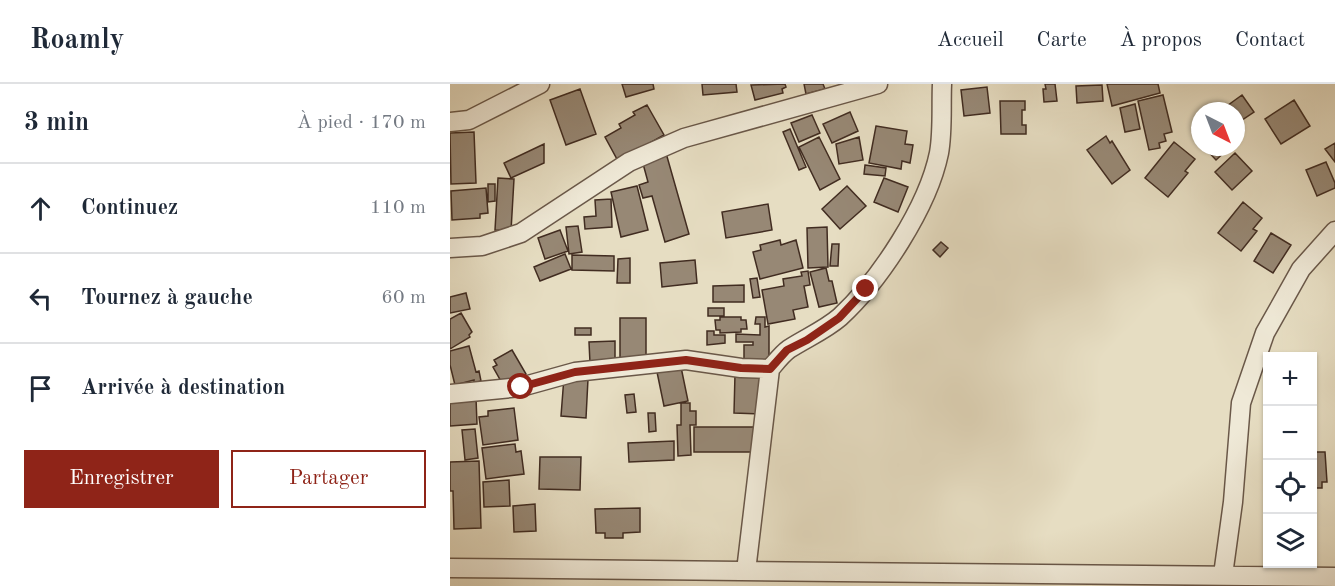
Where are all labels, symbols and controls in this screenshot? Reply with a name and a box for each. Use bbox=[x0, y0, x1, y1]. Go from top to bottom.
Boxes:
text: Roamly bbox=[30, 27, 124, 55]
text: Accueil bbox=[937, 30, 1004, 51]
text: Carte bbox=[1037, 30, 1087, 51]
text: À propos bbox=[1120, 30, 1202, 51]
text: Contact bbox=[1235, 30, 1305, 51]
north arrow bbox=[1191, 102, 1245, 156]
text: 3 min bbox=[24, 110, 89, 136]
text: À pied · 170 m bbox=[297, 113, 426, 133]
icon: ahead bbox=[24, 192, 57, 225]
text: Continuez bbox=[81, 197, 178, 219]
text: 110 m bbox=[370, 198, 426, 218]
route end bbox=[852, 275, 878, 301]
icon: left bbox=[24, 282, 57, 315]
text: Tournez à gauche bbox=[81, 287, 253, 309]
text: 60 m bbox=[381, 288, 426, 308]
map controls bbox=[1263, 352, 1317, 568]
button: + bbox=[1263, 352, 1317, 406]
icon: arrive bbox=[24, 372, 57, 405]
route start bbox=[507, 373, 533, 399]
text: Arrivée à destination bbox=[81, 377, 285, 399]
button: − bbox=[1263, 406, 1317, 460]
button: Enregistrer bbox=[24, 450, 219, 508]
button: Partager bbox=[231, 450, 426, 508]
button: locate bbox=[1263, 460, 1317, 514]
button: layers bbox=[1263, 514, 1317, 568]

